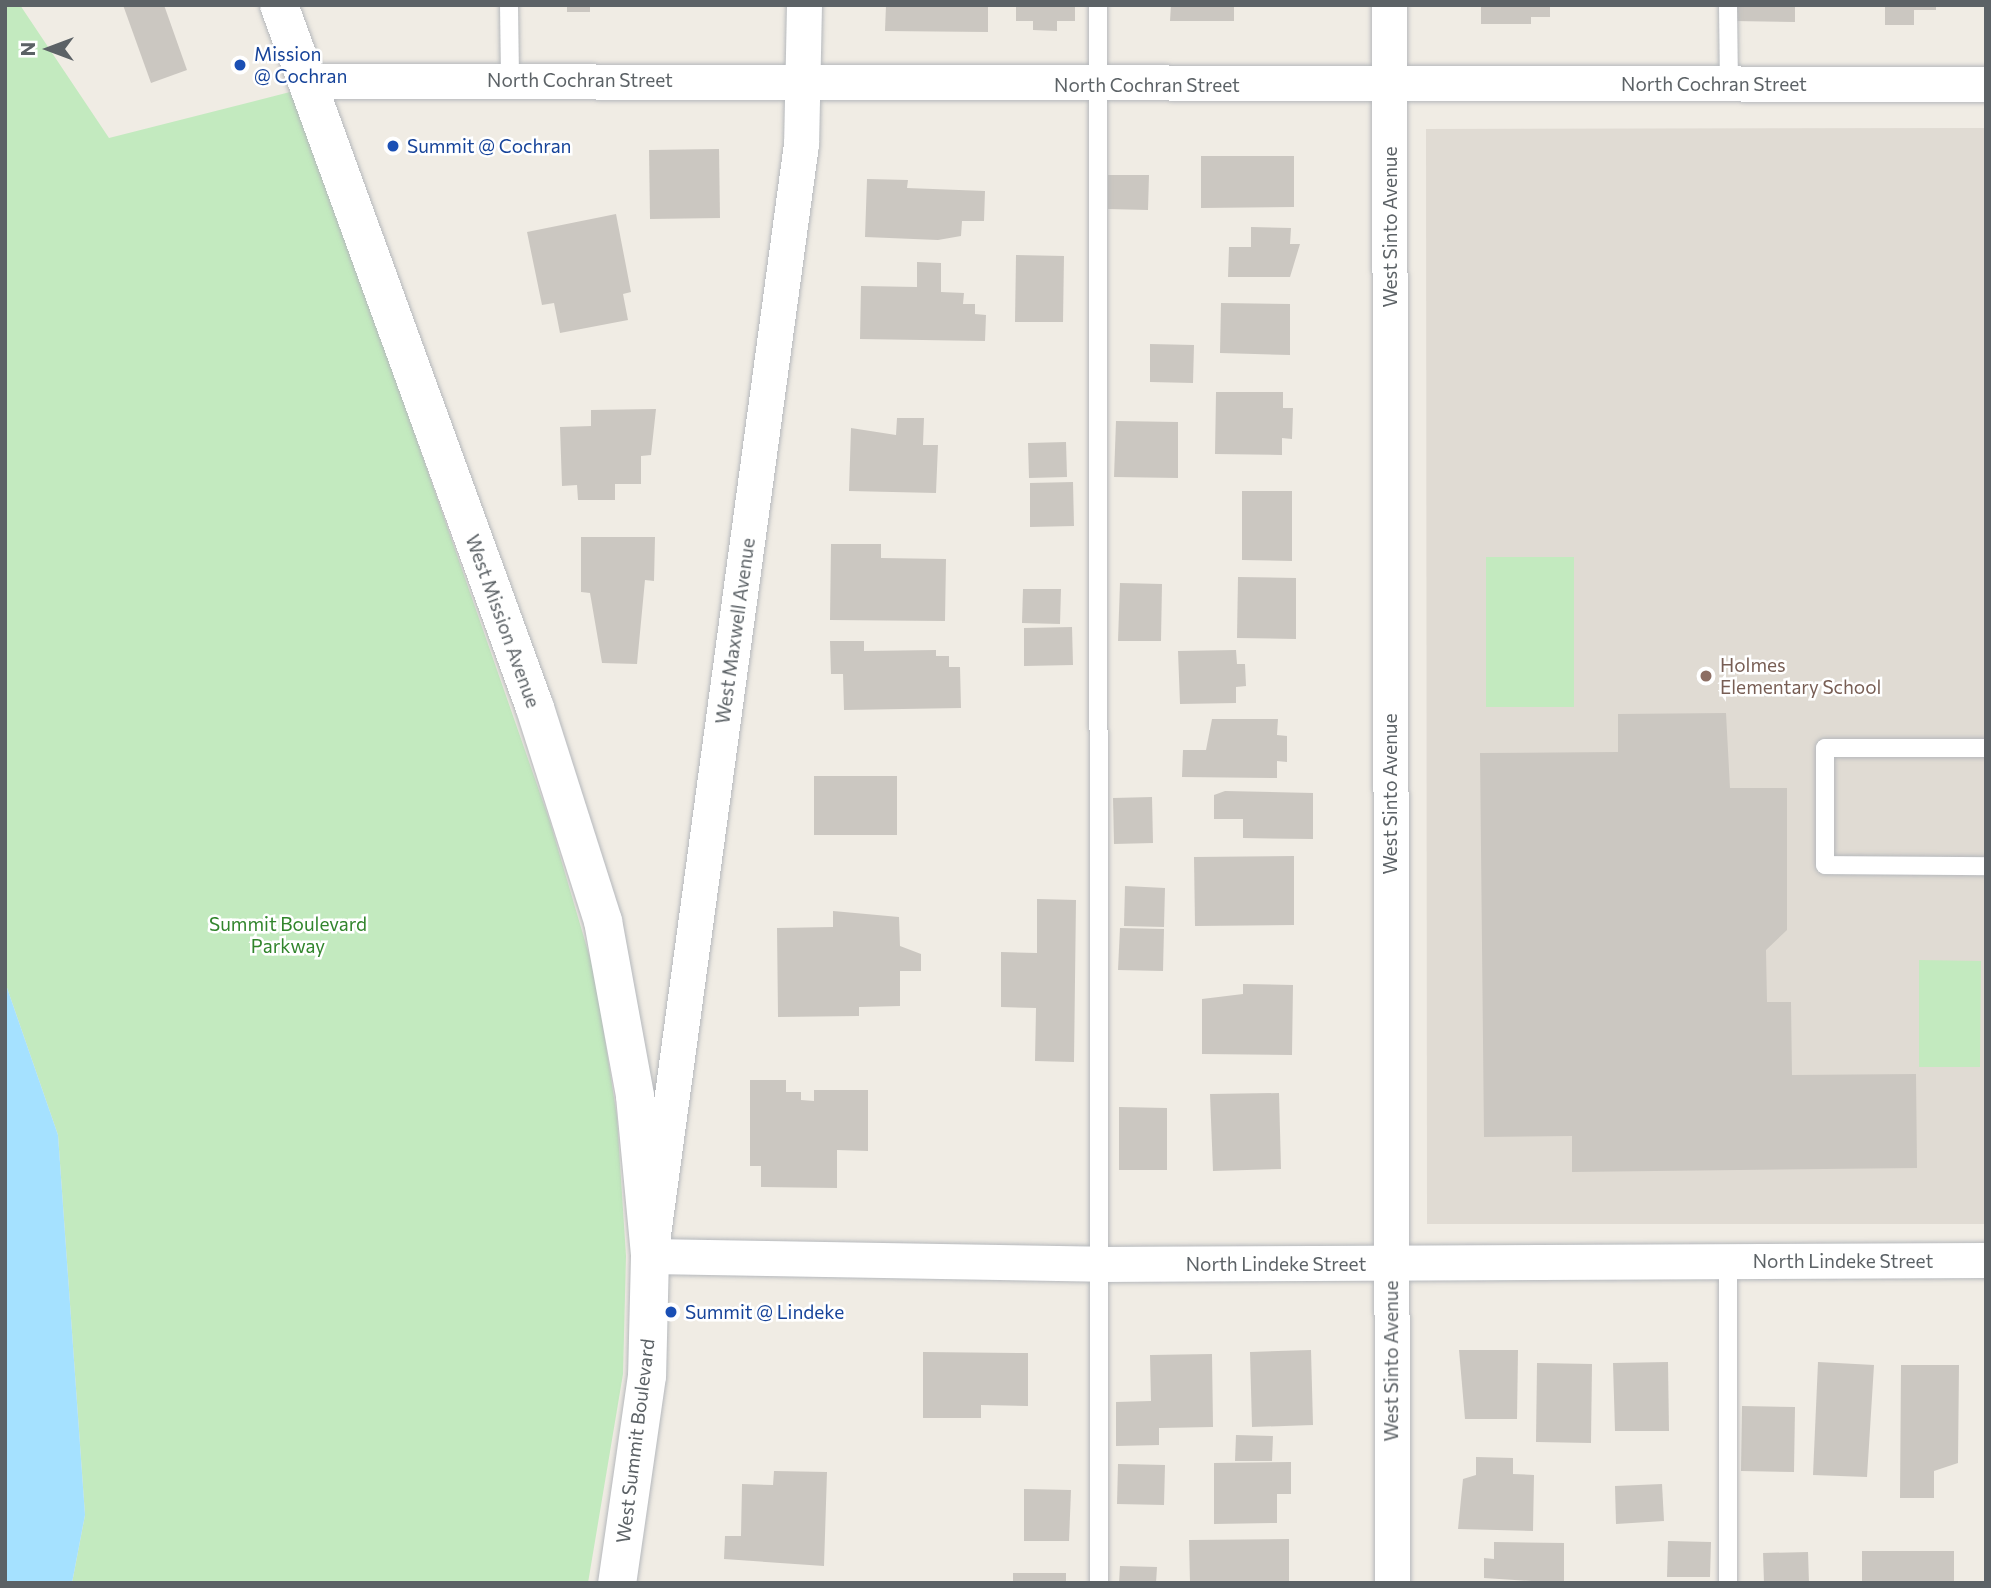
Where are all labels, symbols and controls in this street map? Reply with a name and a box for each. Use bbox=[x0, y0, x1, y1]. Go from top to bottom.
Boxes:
north arrow bbox=[14, 14, 84, 84]
text: N bbox=[16, 42, 39, 56]
place label: Mission @ Cochran bbox=[254, 43, 347, 87]
marker: Mission @ Cochran bbox=[232, 57, 248, 73]
street label: North Cochran Street bbox=[487, 69, 673, 91]
street label: North Cochran Street bbox=[1621, 73, 1807, 95]
street label: North Cochran Street bbox=[1054, 74, 1240, 96]
place label: Summit @ Cochran bbox=[407, 135, 572, 157]
marker: Summit @ Cochran bbox=[385, 138, 401, 154]
street label: West Sinto Avenue bbox=[1379, 147, 1401, 307]
street label: West Mission Avenue bbox=[461, 531, 545, 711]
street label: West Maxwell Avenue bbox=[711, 536, 759, 726]
place label: Holmes Elementary School bbox=[1720, 654, 1881, 698]
marker: Holmes Elementary School bbox=[1698, 668, 1714, 684]
street label: West Sinto Avenue bbox=[1379, 714, 1401, 874]
park label: Summit Boulevard Parkway bbox=[209, 913, 367, 957]
street label: North Lindeke Street bbox=[1753, 1250, 1933, 1272]
street label: North Lindeke Street bbox=[1186, 1253, 1366, 1275]
street label: West Sinto Avenue bbox=[1380, 1281, 1402, 1441]
place label: Summit @ Lindeke bbox=[685, 1301, 844, 1323]
marker: Summit @ Lindeke bbox=[663, 1304, 679, 1320]
street label: West Summit Boulevard bbox=[611, 1337, 659, 1545]

